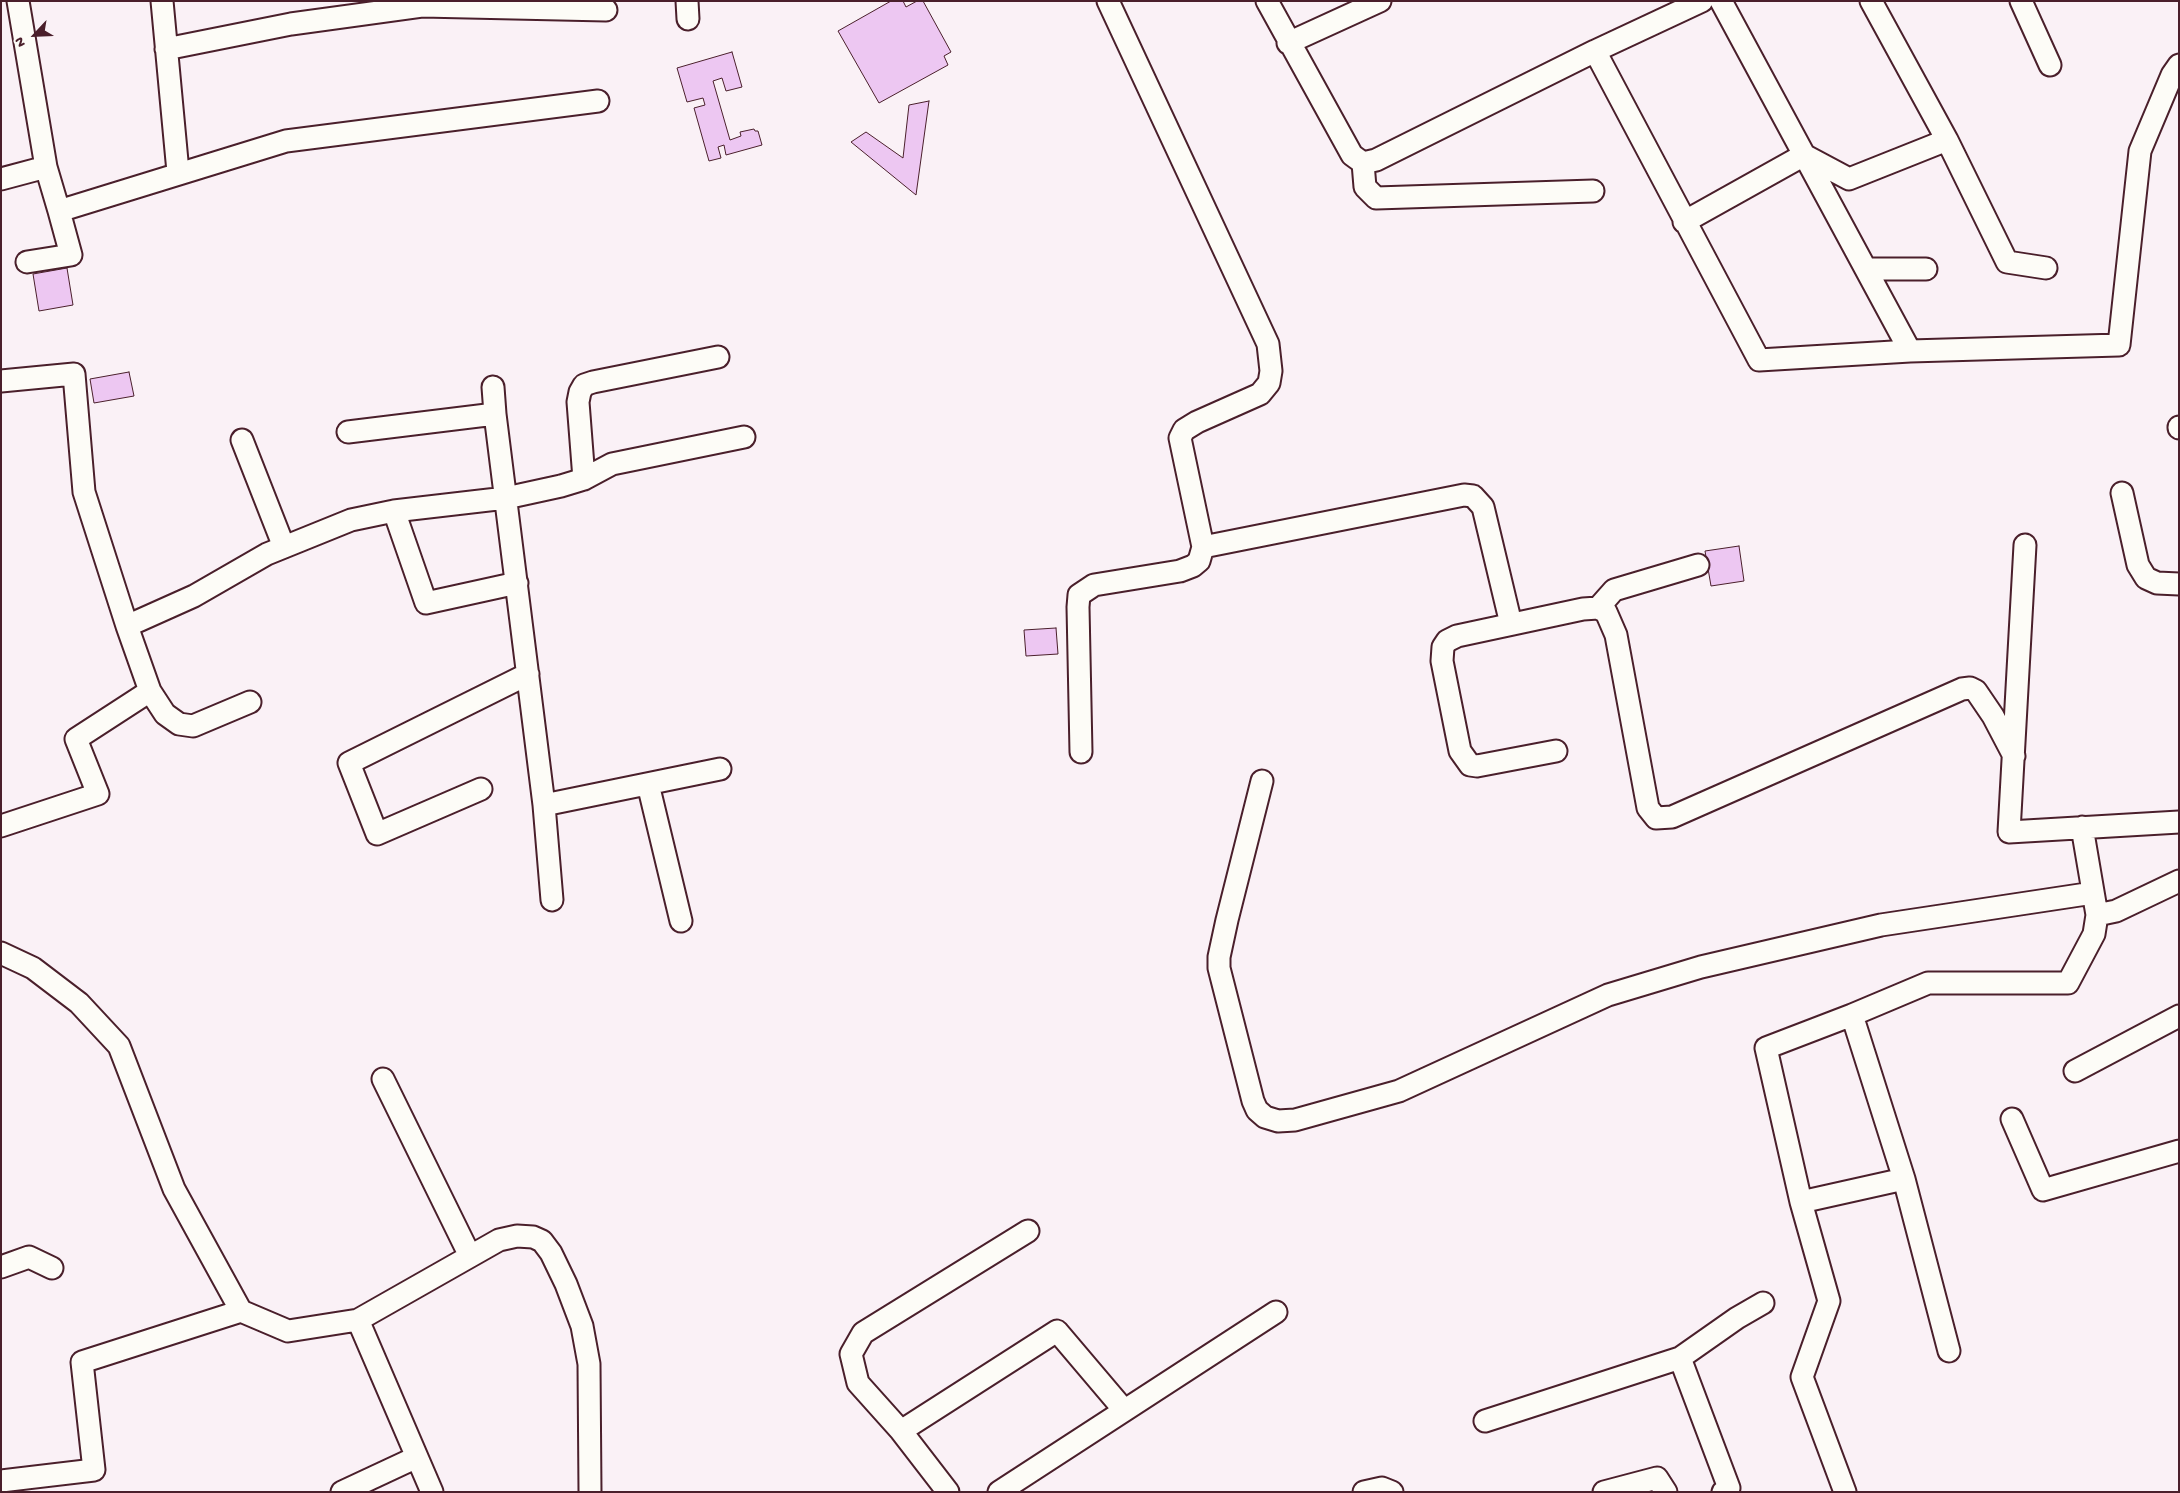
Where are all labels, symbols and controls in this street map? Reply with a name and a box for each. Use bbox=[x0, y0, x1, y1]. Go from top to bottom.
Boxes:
north arrow bbox=[10, 10, 60, 60]
text: N bbox=[11, 34, 31, 49]

